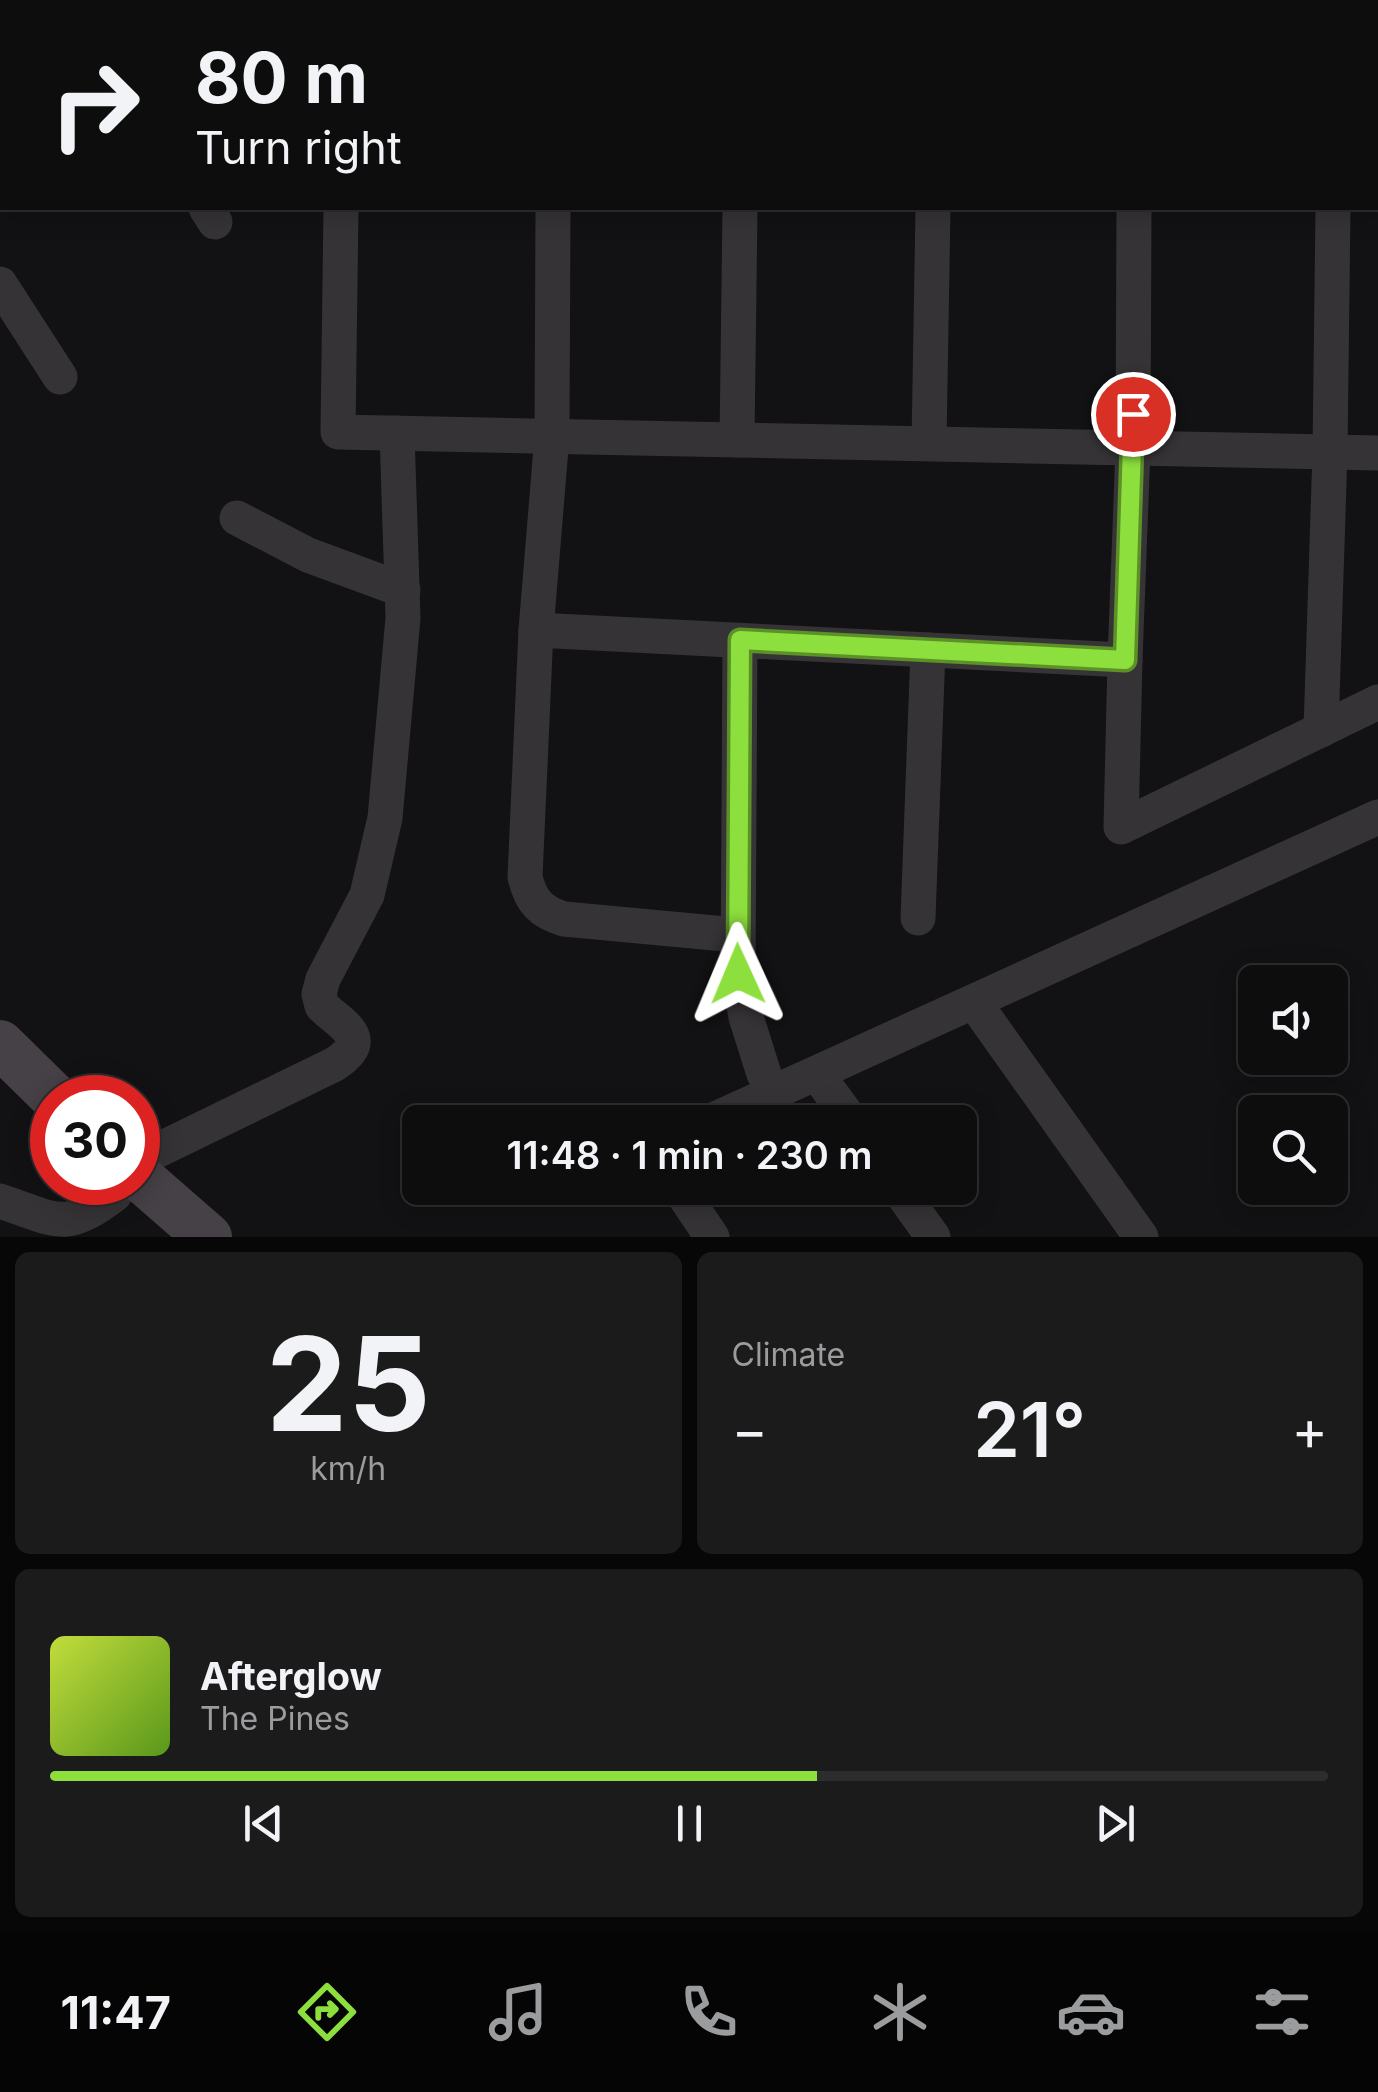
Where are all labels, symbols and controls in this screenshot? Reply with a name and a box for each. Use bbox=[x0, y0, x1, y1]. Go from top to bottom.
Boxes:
text: 80 m bbox=[195, 35, 368, 120]
icon: right bbox=[30, 40, 160, 170]
text: Turn right bbox=[195, 120, 402, 175]
pin bbox=[1091, 372, 1176, 457]
icon: arrive bbox=[1106, 387, 1161, 442]
position arrow bbox=[686, 922, 790, 1026]
map controls bbox=[1238, 965, 1348, 1205]
button: sound bbox=[1238, 965, 1348, 1075]
speed limit sign: 30 bbox=[30, 1075, 160, 1205]
button: search bbox=[1238, 1095, 1348, 1205]
text: 11:48 · 1 min · 230 m bbox=[506, 1132, 873, 1178]
text: 25 bbox=[266, 1305, 431, 1462]
text: Climate bbox=[732, 1335, 845, 1374]
text: 21° bbox=[973, 1384, 1086, 1475]
text: − bbox=[732, 1397, 768, 1463]
text: + bbox=[1292, 1397, 1328, 1463]
text: km/h bbox=[310, 1449, 386, 1488]
text: Afterglow bbox=[200, 1653, 382, 1699]
text: The Pines bbox=[200, 1699, 350, 1738]
icon: previous bbox=[236, 1796, 291, 1851]
icon: pause bbox=[662, 1796, 717, 1851]
icon: next bbox=[1088, 1796, 1143, 1851]
icon: directions bbox=[292, 1977, 362, 2047]
icon: music bbox=[483, 1977, 553, 2047]
icon: phone bbox=[674, 1977, 744, 2047]
icon: climate bbox=[865, 1977, 935, 2047]
icon: car bbox=[1056, 1977, 1126, 2047]
icon: filters bbox=[1247, 1977, 1317, 2047]
text: 11:47 bbox=[61, 1985, 171, 2040]

